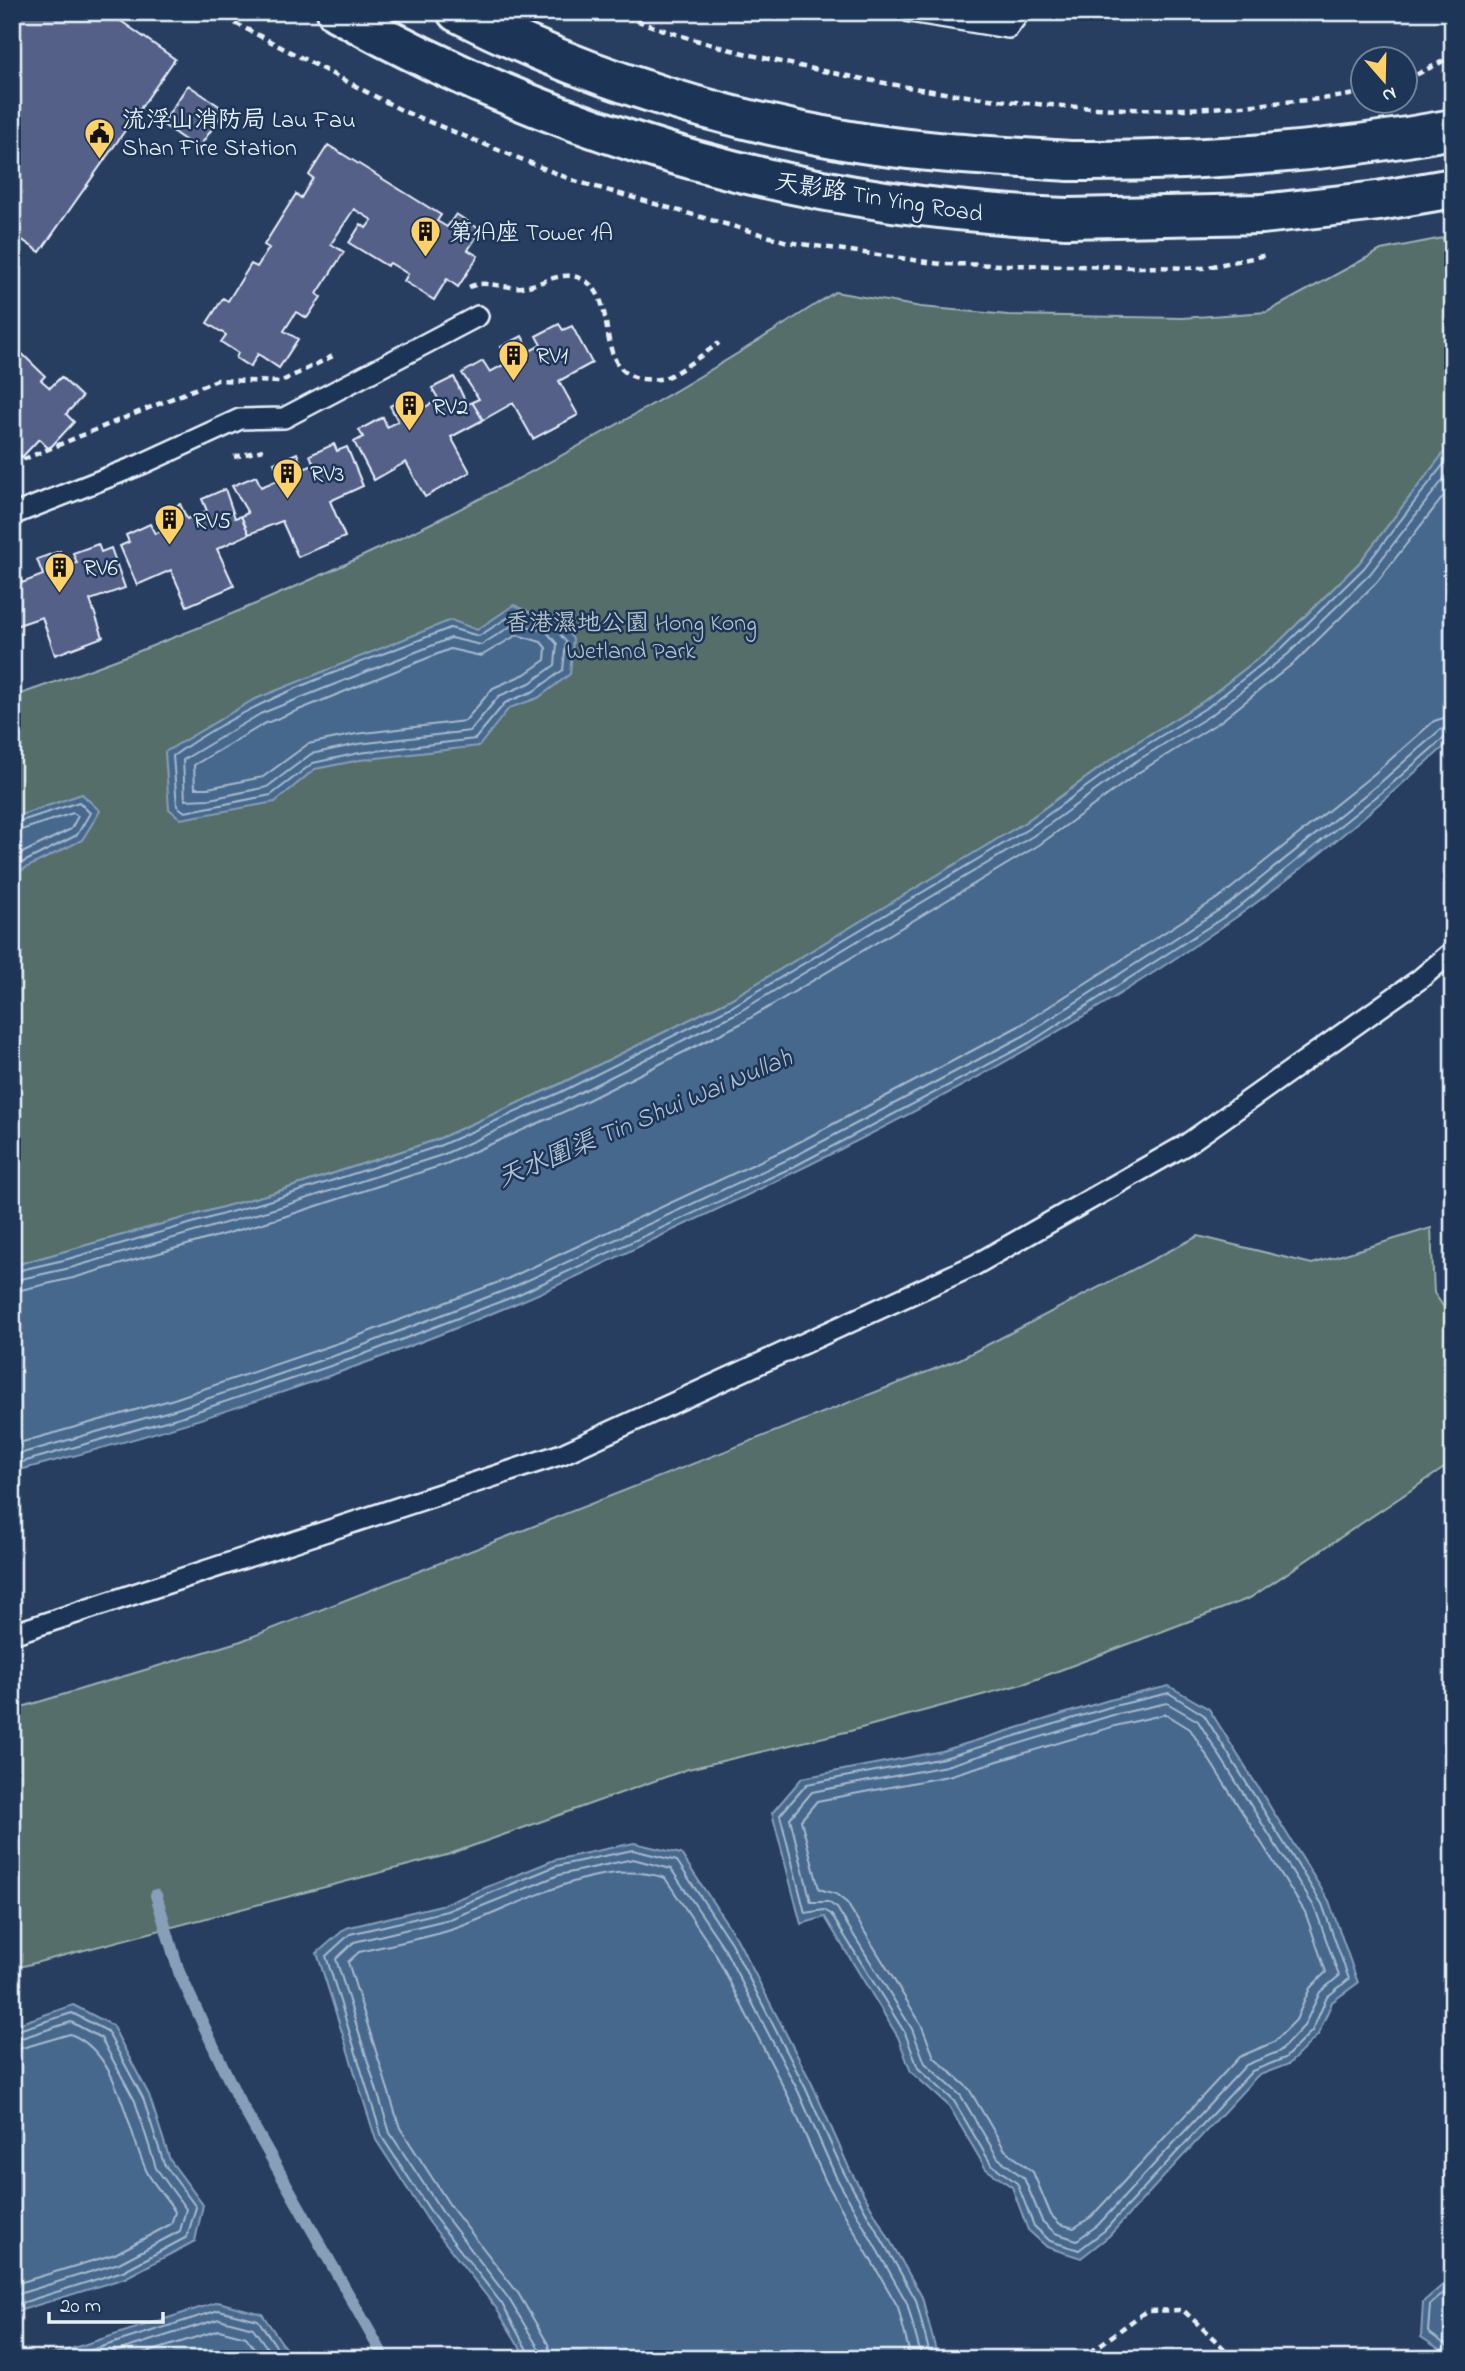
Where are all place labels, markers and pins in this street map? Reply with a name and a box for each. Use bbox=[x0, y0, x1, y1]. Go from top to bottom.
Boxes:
place label: 流浮山消防局 Lau Fau Shan Fire Station bbox=[122, 104, 356, 167]
public building icon: 流浮山消防局 Lau Fau Shan Fire Station bbox=[82, 116, 116, 160]
building icon: 第1A座 Tower 1A bbox=[409, 215, 443, 259]
place label: 第1A座 Tower 1A bbox=[449, 217, 613, 252]
building icon: RV1 bbox=[496, 338, 530, 382]
place label: RV1 bbox=[536, 340, 569, 375]
building icon: RV2 bbox=[392, 389, 426, 433]
place label: RV2 bbox=[432, 391, 469, 426]
building icon: RV3 bbox=[270, 456, 304, 500]
place label: RV3 bbox=[310, 458, 344, 493]
building icon: RV5 bbox=[153, 503, 187, 547]
place label: RV5 bbox=[193, 505, 232, 540]
building icon: RV6 bbox=[43, 550, 77, 594]
place label: RV6 bbox=[83, 552, 119, 587]

